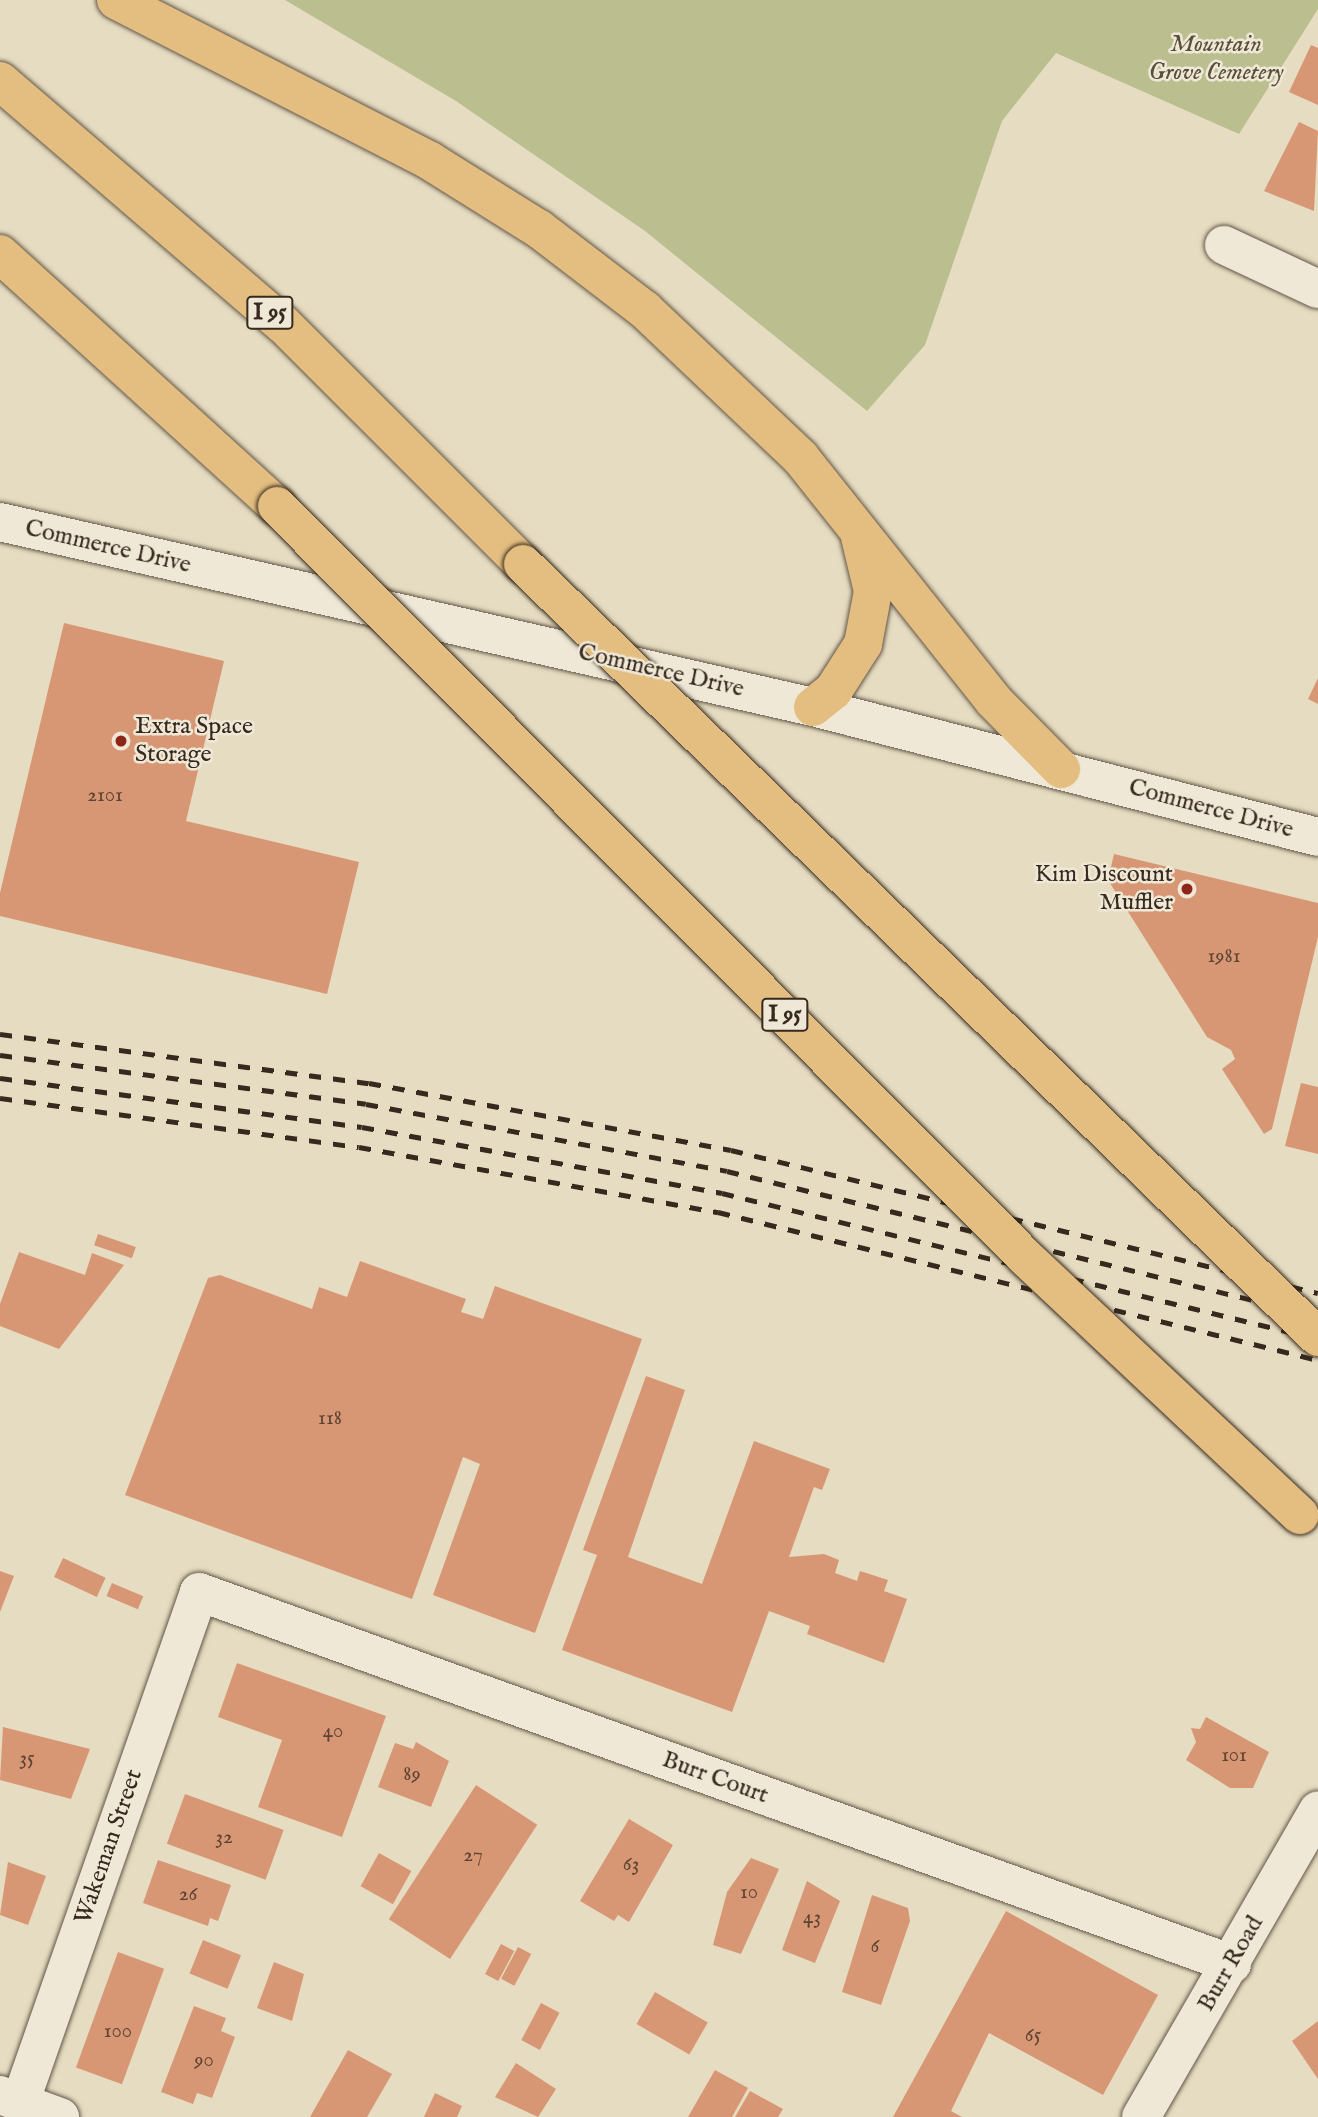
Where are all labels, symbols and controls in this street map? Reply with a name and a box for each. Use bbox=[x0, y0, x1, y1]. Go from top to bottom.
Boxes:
park label: Mountain Grove Cemetery bbox=[1148, 31, 1284, 87]
road number: I 95 bbox=[246, 294, 294, 332]
street label: Commerce Drive bbox=[22, 514, 194, 580]
street label: Commerce Drive bbox=[575, 638, 747, 704]
place label: Extra Space Storage bbox=[135, 713, 253, 769]
marker: Extra Space Storage bbox=[113, 733, 129, 749]
street label: Commerce Drive bbox=[1125, 773, 1297, 845]
house number: 2101 bbox=[87, 783, 123, 809]
place label: Kim Discount Muffler bbox=[1035, 861, 1173, 917]
marker: Kim Discount Muffler bbox=[1179, 881, 1195, 897]
house number: 1981 bbox=[1207, 944, 1241, 970]
road number: I 95 bbox=[760, 996, 810, 1034]
house number: 118 bbox=[318, 1406, 342, 1432]
house number: 40 bbox=[323, 1719, 343, 1745]
house number: 101 bbox=[1221, 1743, 1247, 1769]
house number: 35 bbox=[19, 1746, 35, 1772]
street label: Burr Court bbox=[658, 1746, 772, 1810]
house number: 89 bbox=[403, 1762, 421, 1788]
street label: Wakeman Street bbox=[69, 1766, 149, 1928]
house number: 32 bbox=[215, 1825, 233, 1851]
house number: 27 bbox=[463, 1843, 483, 1869]
house number: 63 bbox=[623, 1852, 639, 1878]
house number: 10 bbox=[740, 1880, 758, 1906]
house number: 26 bbox=[179, 1882, 197, 1908]
house number: 43 bbox=[803, 1905, 821, 1931]
street label: Burr Road bbox=[1192, 1911, 1270, 2017]
house number: 6 bbox=[871, 1934, 879, 1960]
house number: 100 bbox=[104, 2019, 132, 2045]
house number: 65 bbox=[1025, 2023, 1041, 2049]
house number: 90 bbox=[194, 2048, 214, 2074]

